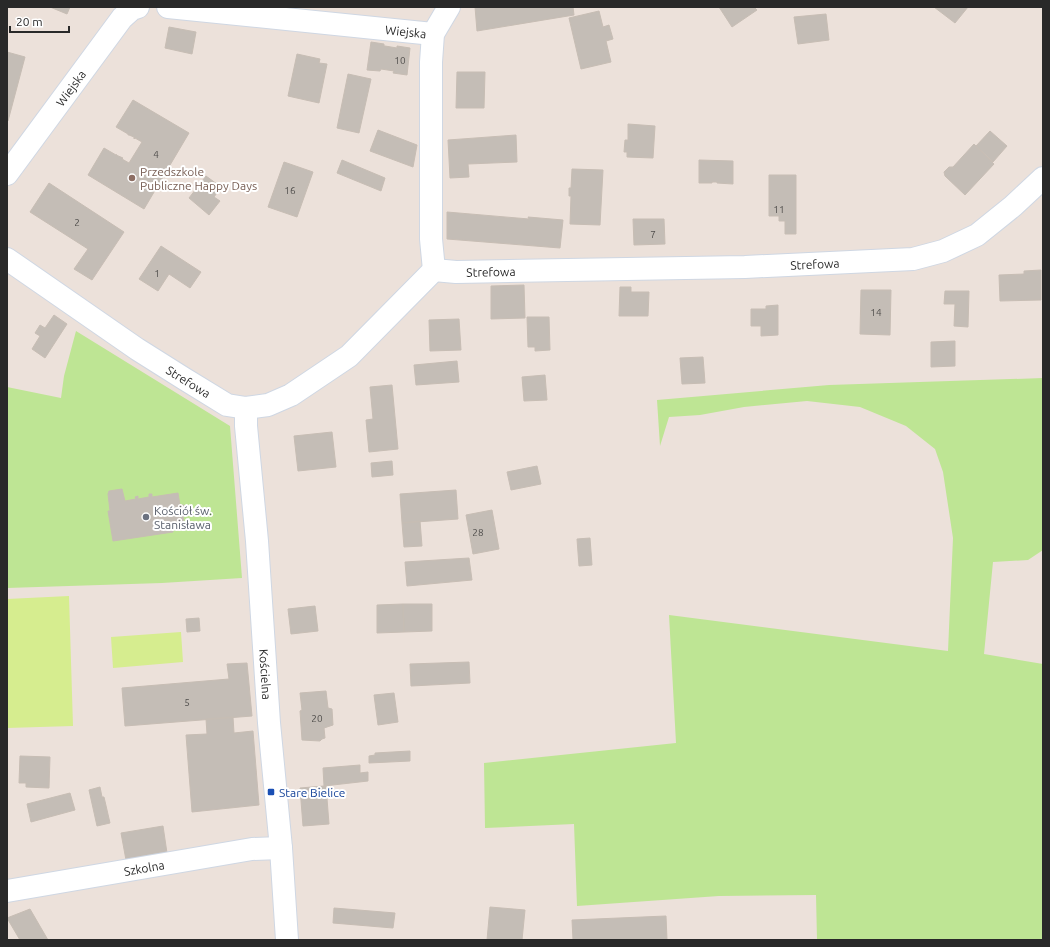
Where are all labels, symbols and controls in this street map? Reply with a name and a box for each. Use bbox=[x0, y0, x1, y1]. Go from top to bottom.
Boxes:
scale bar bbox=[10, 8, 69, 34]
text: 20 m bbox=[16, 15, 43, 28]
street label: Wiejska bbox=[385, 23, 427, 40]
house number: 10 bbox=[394, 55, 406, 66]
street label: Wiejska bbox=[53, 67, 88, 108]
house number: 4 bbox=[153, 149, 159, 160]
place label: Przedszkole Publiczne Happy Days bbox=[140, 165, 257, 192]
marker: Przedszkole Publiczne Happy Days bbox=[127, 173, 137, 183]
house number: 16 bbox=[284, 185, 296, 196]
house number: 11 bbox=[773, 204, 785, 215]
house number: 2 bbox=[74, 217, 80, 228]
house number: 7 bbox=[650, 229, 656, 240]
street label: Strefowa bbox=[790, 256, 840, 271]
street label: Strefowa bbox=[466, 264, 516, 278]
house number: 1 bbox=[154, 268, 160, 279]
house number: 14 bbox=[870, 307, 882, 318]
street label: Strefowa bbox=[164, 363, 213, 400]
place label: Kościół św. Stanisława bbox=[154, 504, 212, 531]
marker: Kościół św. Stanisława bbox=[141, 512, 151, 522]
house number: 28 bbox=[472, 527, 484, 538]
street label: Kościelna bbox=[258, 648, 274, 700]
house number: 5 bbox=[184, 697, 190, 708]
house number: 20 bbox=[311, 713, 323, 724]
place label: Stare Bielice bbox=[279, 786, 345, 799]
marker: Stare Bielice bbox=[266, 787, 276, 797]
street label: Szkolna bbox=[123, 858, 165, 877]

